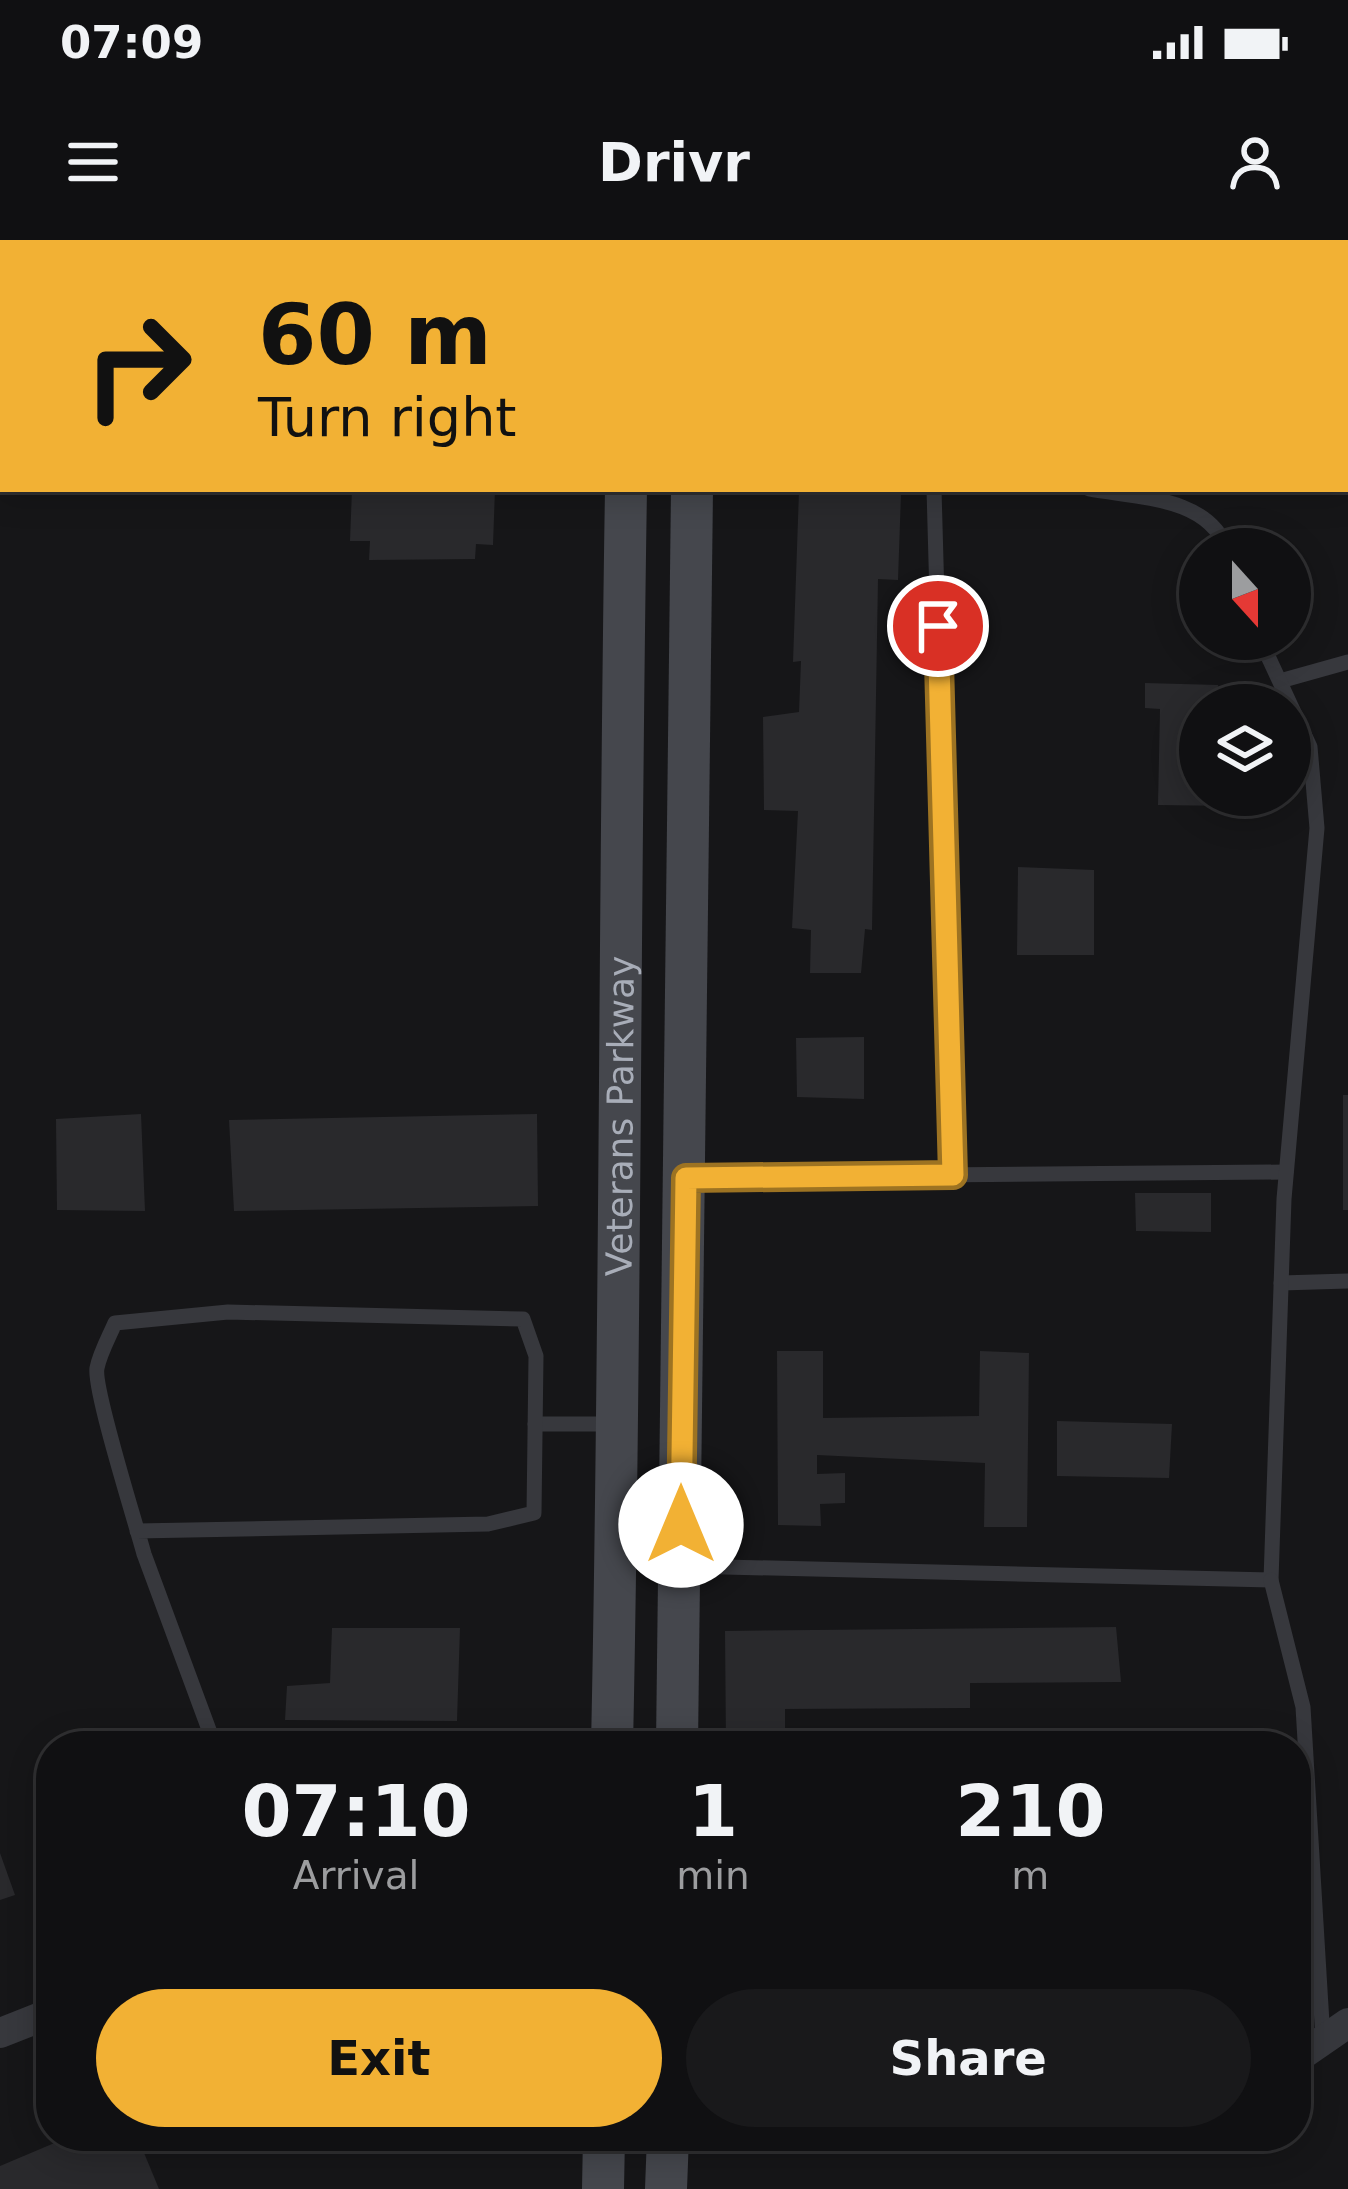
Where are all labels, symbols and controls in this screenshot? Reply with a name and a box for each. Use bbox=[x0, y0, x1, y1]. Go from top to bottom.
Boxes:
text: 07:09 bbox=[60, 16, 203, 69]
icon: menu bbox=[60, 129, 126, 195]
icon: person bbox=[1222, 129, 1288, 195]
text: Drivr bbox=[598, 131, 750, 194]
text: 60 m bbox=[258, 286, 492, 384]
icon: right bbox=[60, 288, 216, 444]
text: Turn right bbox=[258, 386, 517, 449]
north arrow bbox=[1179, 528, 1311, 660]
map controls bbox=[1179, 528, 1311, 816]
pin bbox=[887, 575, 989, 677]
icon: arrive bbox=[905, 593, 971, 659]
button: layers bbox=[1179, 684, 1311, 816]
street label: Veterans Parkway bbox=[598, 955, 641, 1277]
position arrow bbox=[618, 1462, 744, 1588]
text: 07:10 bbox=[241, 1769, 471, 1853]
text: 1 bbox=[688, 1769, 738, 1853]
text: 210 bbox=[955, 1769, 1105, 1853]
text: Arrival bbox=[293, 1853, 419, 1898]
text: min bbox=[676, 1853, 750, 1898]
text: m bbox=[1011, 1853, 1049, 1898]
button: Exit bbox=[96, 1989, 662, 2127]
button: Share bbox=[686, 1989, 1251, 2127]

